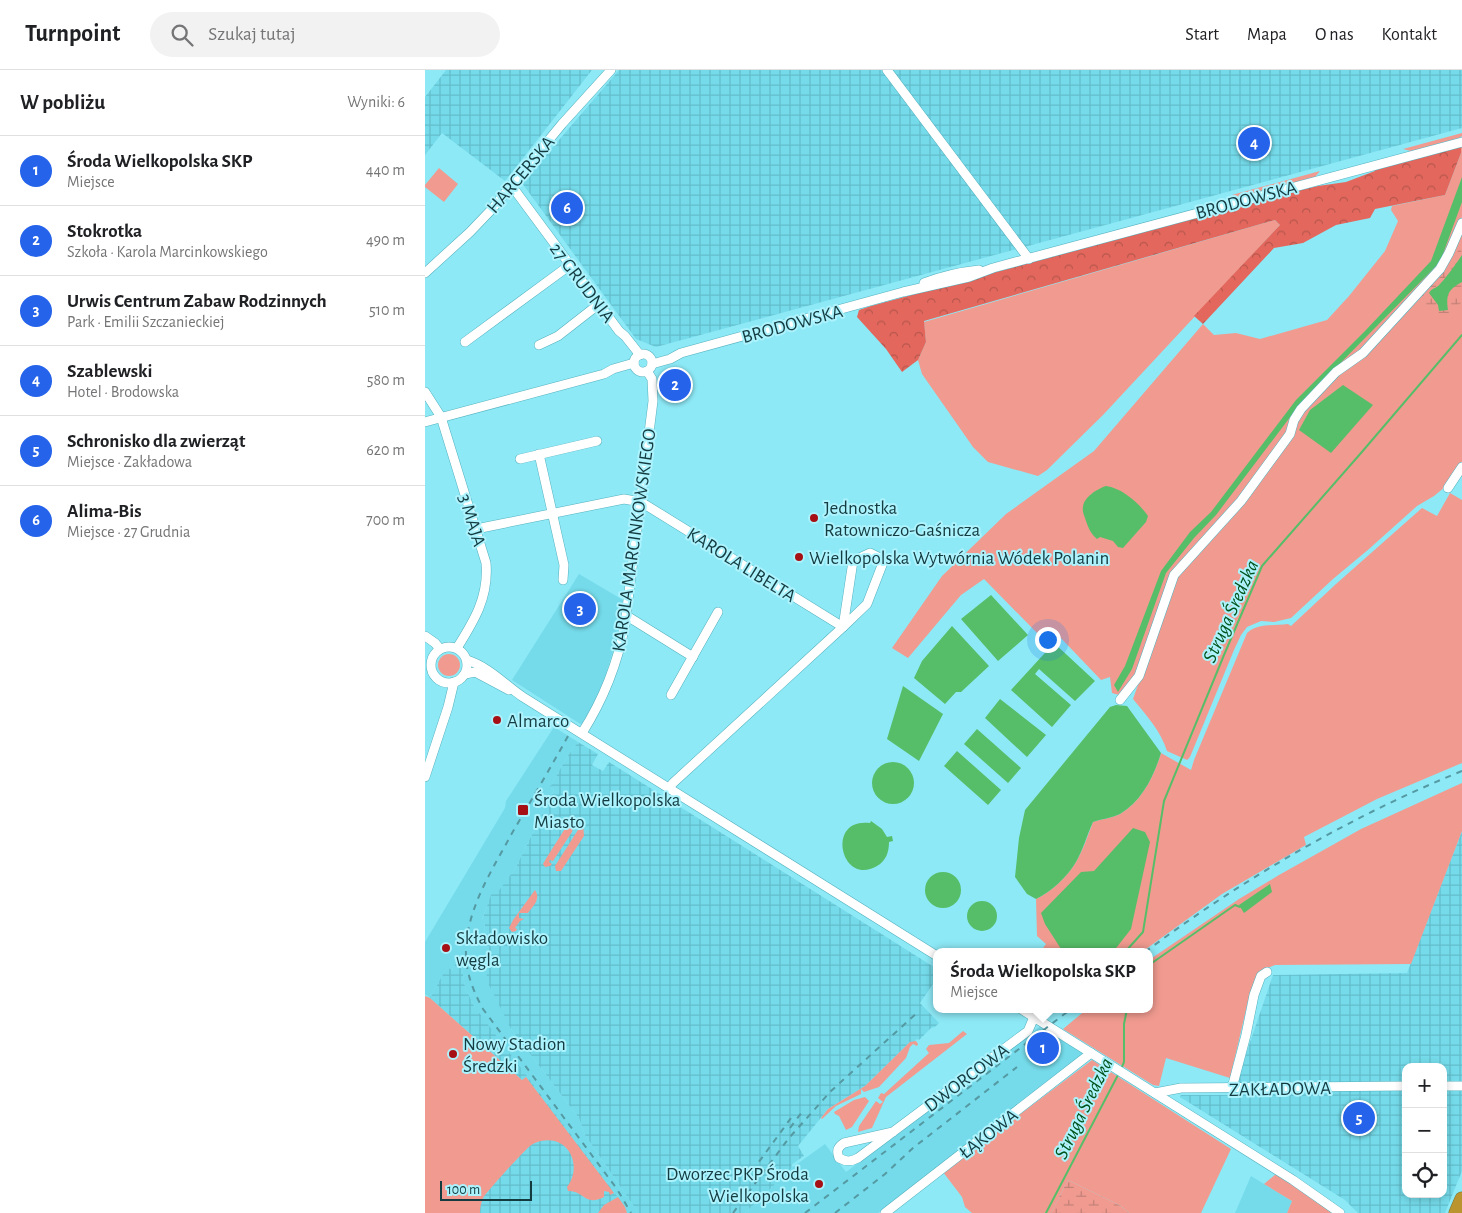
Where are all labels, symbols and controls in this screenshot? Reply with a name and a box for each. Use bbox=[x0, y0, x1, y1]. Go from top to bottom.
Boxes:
search box bbox=[150, 12, 500, 57]
icon: search bbox=[168, 21, 196, 49]
text: Turnpoint bbox=[25, 22, 120, 46]
text: Szukaj tutaj bbox=[208, 25, 296, 44]
text: Start bbox=[1185, 26, 1219, 44]
text: Mapa bbox=[1247, 26, 1287, 44]
text: O nas bbox=[1315, 26, 1354, 44]
text: Kontakt bbox=[1382, 26, 1437, 44]
text: W pobliżu bbox=[20, 92, 105, 113]
text: Wyniki: 6 bbox=[347, 94, 405, 110]
pin: 4 bbox=[1238, 124, 1270, 162]
street label: HARCERSKA bbox=[484, 133, 559, 217]
text: Środa Wielkopolska SKP bbox=[67, 152, 252, 171]
text: 1 bbox=[33, 162, 39, 178]
text: 440 m bbox=[366, 162, 405, 178]
text: Miejsce bbox=[67, 174, 115, 190]
street label: BRODOWSKA bbox=[1194, 178, 1299, 223]
pin: 6 bbox=[551, 189, 583, 227]
text: Stokrotka bbox=[67, 222, 142, 241]
text: 2 bbox=[32, 232, 40, 248]
text: 490 m bbox=[366, 232, 405, 248]
street label: 27 GRUDNIA bbox=[546, 239, 618, 326]
text: Szkoła · Karola Marcinkowskiego bbox=[67, 244, 268, 260]
text: Urwis Centrum Zabaw Rodzinnych bbox=[67, 292, 327, 311]
text: 3 bbox=[33, 302, 39, 318]
text: 510 m bbox=[369, 302, 405, 318]
street label: BRODOWSKA bbox=[740, 302, 845, 347]
text: Park · Emilii Szczanieckiej bbox=[67, 314, 224, 330]
text: Szablewski bbox=[67, 362, 152, 381]
pin: 2 bbox=[659, 366, 691, 404]
text: 4 bbox=[32, 372, 40, 388]
text: 580 m bbox=[367, 372, 405, 388]
text: Hotel · Brodowska bbox=[67, 384, 179, 400]
street label: KAROLA MARCINKOWSKIEGO bbox=[609, 427, 660, 653]
text: Schronisko dla zwierząt bbox=[67, 432, 245, 451]
text: 5 bbox=[33, 442, 39, 458]
text: 620 m bbox=[366, 442, 405, 458]
text: Miejsce · Zakładowa bbox=[67, 454, 192, 470]
street label: 3 MAJA bbox=[455, 492, 489, 549]
place label: Jednostka Ratowniczo-Gaśnicza bbox=[824, 499, 981, 540]
text: Alima-Bis bbox=[67, 502, 141, 521]
text: 6 bbox=[32, 512, 40, 528]
text: 700 m bbox=[366, 512, 405, 528]
marker: Jednostka Ratowniczo-Gaśnicza bbox=[808, 512, 820, 524]
text: Miejsce · 27 Grudnia bbox=[67, 524, 191, 540]
street label: KAROLA LIBELTA bbox=[683, 524, 799, 606]
place label: Wielkopolska Wytwórnia Wódek Polanin bbox=[809, 549, 1109, 568]
marker: Wielkopolska Wytwórnia Wódek Polanin bbox=[793, 551, 805, 563]
water label: Struga Średzka bbox=[1199, 557, 1262, 666]
pin: 3 bbox=[564, 590, 596, 628]
your location bbox=[1035, 627, 1061, 653]
place label: Almarco bbox=[507, 712, 569, 731]
marker: Almarco bbox=[491, 714, 503, 726]
place label: Środa Wielkopolska Miasto bbox=[534, 789, 681, 832]
marker: Środa Wielkopolska Miasto bbox=[516, 803, 530, 817]
place label: Składowisko węgla bbox=[456, 929, 548, 970]
marker: Składowisko węgla bbox=[440, 942, 452, 954]
popup bbox=[933, 948, 1153, 1013]
text: Środa Wielkopolska SKP bbox=[950, 962, 1136, 981]
text: Miejsce bbox=[950, 984, 998, 1000]
pin: 1 bbox=[1027, 1029, 1059, 1067]
place label: Nowy Stadion Średzki bbox=[463, 1035, 566, 1076]
street label: DWORCOWA bbox=[921, 1040, 1013, 1116]
marker: Nowy Stadion Średzki bbox=[447, 1048, 459, 1060]
water label: Struga Średzka bbox=[1050, 1054, 1117, 1162]
map controls bbox=[1402, 1063, 1447, 1198]
button: + bbox=[1402, 1063, 1447, 1108]
street label: ZAKŁADOWA bbox=[1229, 1079, 1331, 1100]
pin: 5 bbox=[1343, 1099, 1375, 1137]
street label: ŁĄKOWA bbox=[956, 1106, 1022, 1163]
button: − bbox=[1402, 1108, 1447, 1153]
button: locate bbox=[1402, 1153, 1447, 1198]
place label: Dworzec PKP Środa Wielkopolska bbox=[666, 1163, 809, 1206]
scale bar bbox=[440, 1178, 533, 1201]
marker: Dworzec PKP Środa Wielkopolska bbox=[813, 1178, 825, 1190]
text: 100 m bbox=[447, 1183, 480, 1197]

